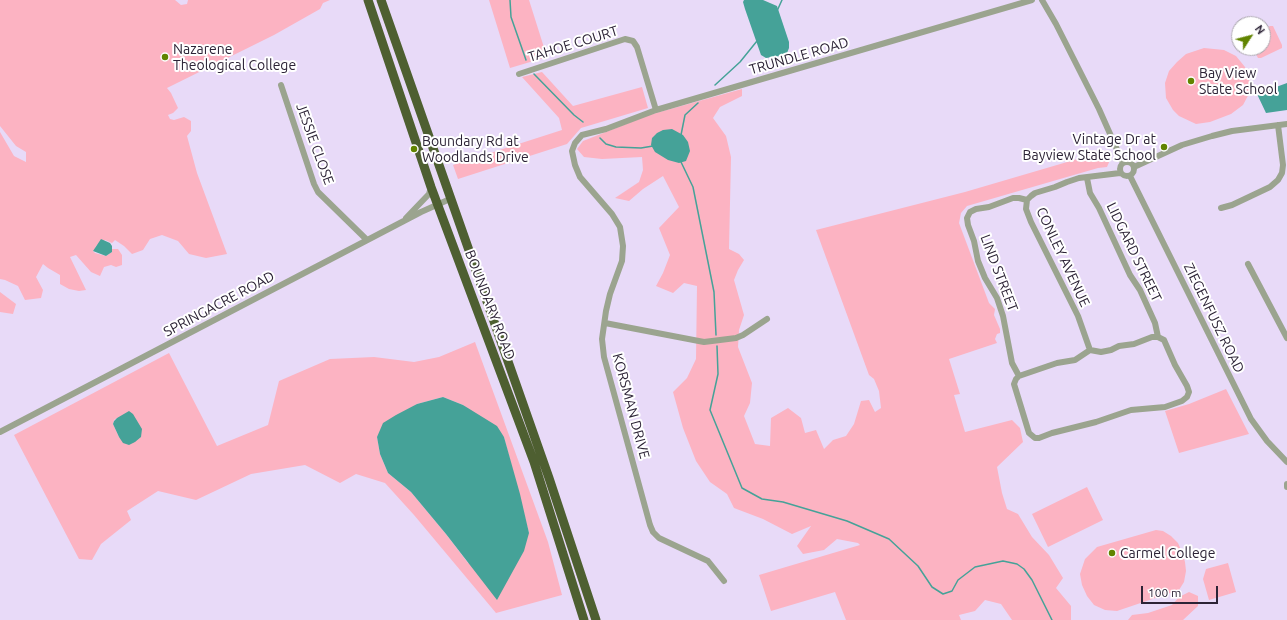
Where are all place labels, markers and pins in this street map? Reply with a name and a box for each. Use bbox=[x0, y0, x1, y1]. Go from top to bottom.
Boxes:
place label: Nazarene Theological College bbox=[173, 41, 296, 74]
marker: Nazarene Theological College bbox=[160, 52, 170, 62]
place label: Bay View State School bbox=[1199, 65, 1277, 98]
marker: Bay View State School bbox=[1186, 76, 1196, 86]
place label: Vintage Dr at Bayview State School bbox=[1023, 131, 1156, 164]
place label: Boundary Rd at Woodlands Drive bbox=[422, 133, 529, 166]
marker: Vintage Dr at Bayview State School bbox=[1159, 142, 1169, 152]
marker: Boundary Rd at Woodlands Drive bbox=[409, 144, 419, 154]
place label: Carmel College bbox=[1120, 545, 1215, 561]
marker: Carmel College bbox=[1107, 548, 1117, 558]

